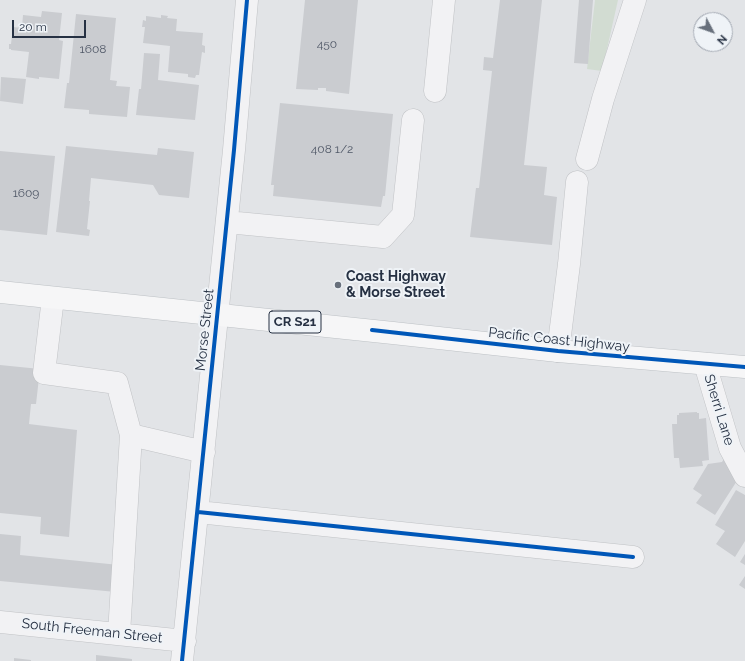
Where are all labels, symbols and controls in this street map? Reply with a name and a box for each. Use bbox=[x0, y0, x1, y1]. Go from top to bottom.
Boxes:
scale bar bbox=[14, 12, 88, 38]
north arrow bbox=[693, 12, 733, 52]
text: 20 m bbox=[19, 20, 47, 34]
text: N bbox=[714, 32, 729, 47]
house number: 450 bbox=[317, 37, 337, 51]
house number: 1608 bbox=[80, 42, 106, 56]
house number: 408 1/2 bbox=[311, 142, 353, 156]
house number: 1609 bbox=[13, 186, 39, 200]
place label: Coast Highway & Morse Street bbox=[346, 269, 446, 302]
marker: Coast Highway & Morse Street bbox=[333, 280, 343, 290]
street label: Morse Street bbox=[192, 288, 218, 372]
road number: CR S21 bbox=[269, 311, 321, 333]
street label: Pacific Coast Highway bbox=[487, 324, 631, 356]
street label: Sherri Lane bbox=[700, 372, 738, 448]
street label: South Freeman Street bbox=[21, 615, 163, 647]

